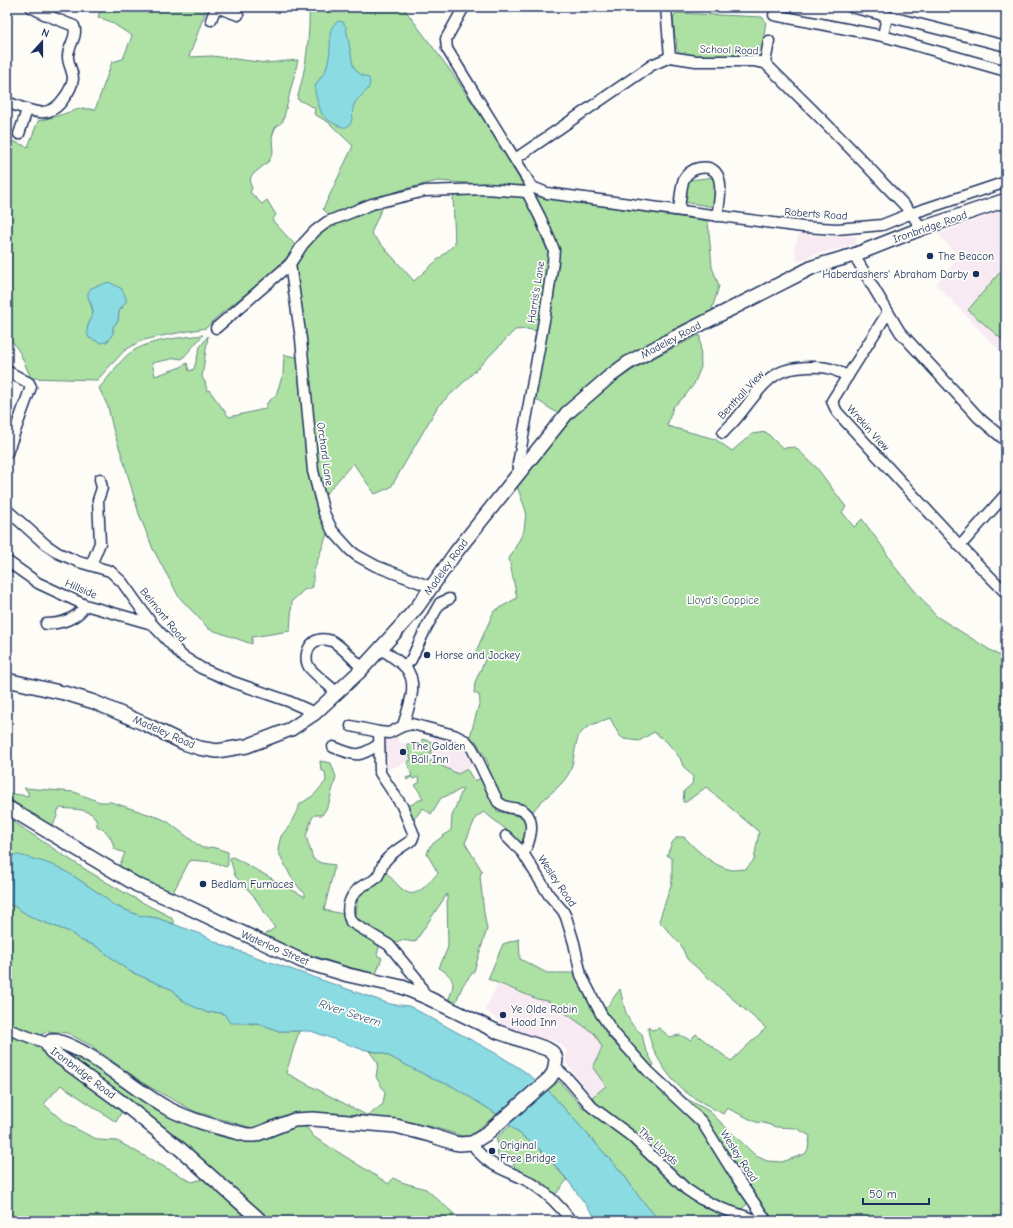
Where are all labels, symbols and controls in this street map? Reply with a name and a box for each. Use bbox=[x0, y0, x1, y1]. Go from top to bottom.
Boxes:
north arrow bbox=[22, 22, 62, 62]
text: N bbox=[40, 26, 51, 40]
street label: School Road bbox=[699, 42, 759, 58]
street label: Roberts Road bbox=[784, 205, 848, 223]
street label: Ironbridge Road bbox=[891, 208, 969, 246]
place label: The Beacon bbox=[938, 250, 994, 263]
marker: The Beacon bbox=[925, 251, 935, 261]
street label: Harris's Lane bbox=[525, 260, 547, 324]
place label: Haberdashers' Abraham Darby bbox=[823, 268, 968, 281]
marker: Haberdashers' Abraham Darby bbox=[971, 269, 981, 279]
street label: Madeley Road bbox=[639, 319, 704, 361]
street label: Benthall View bbox=[715, 368, 767, 422]
street label: Wrekin View bbox=[844, 402, 892, 454]
street label: Orchard Lane bbox=[314, 421, 336, 487]
street label: Madeley Road bbox=[421, 536, 471, 598]
street label: Hillside bbox=[63, 576, 99, 602]
street label: Belmont Road bbox=[137, 585, 189, 645]
park label: Lloyd's Coppice bbox=[687, 594, 760, 607]
place label: Horse and Jockey bbox=[435, 649, 520, 662]
marker: Horse and Jockey bbox=[422, 650, 432, 660]
street label: Madeley Road bbox=[131, 713, 197, 752]
place label: The Golden Ball Inn bbox=[411, 740, 465, 766]
marker: The Golden Ball Inn bbox=[398, 747, 408, 757]
street label: Wesley Road bbox=[535, 853, 579, 909]
place label: Bedlam Furnaces bbox=[211, 878, 294, 891]
marker: Bedlam Furnaces bbox=[198, 879, 208, 889]
street label: Waterloo Street bbox=[239, 928, 312, 968]
water label: River Severn bbox=[317, 996, 383, 1030]
place label: Ye Olde Robin Hood Inn bbox=[511, 1003, 577, 1029]
marker: Ye Olde Robin Hood Inn bbox=[498, 1010, 508, 1020]
street label: Ironbridge Road bbox=[48, 1044, 118, 1102]
street label: The Lloyds bbox=[635, 1124, 681, 1168]
street label: Wesley Road bbox=[717, 1128, 761, 1184]
place label: Original Free Bridge bbox=[500, 1139, 557, 1165]
marker: Original Free Bridge bbox=[487, 1146, 497, 1156]
scale bar bbox=[863, 1180, 929, 1206]
text: 50 m bbox=[869, 1187, 897, 1201]

